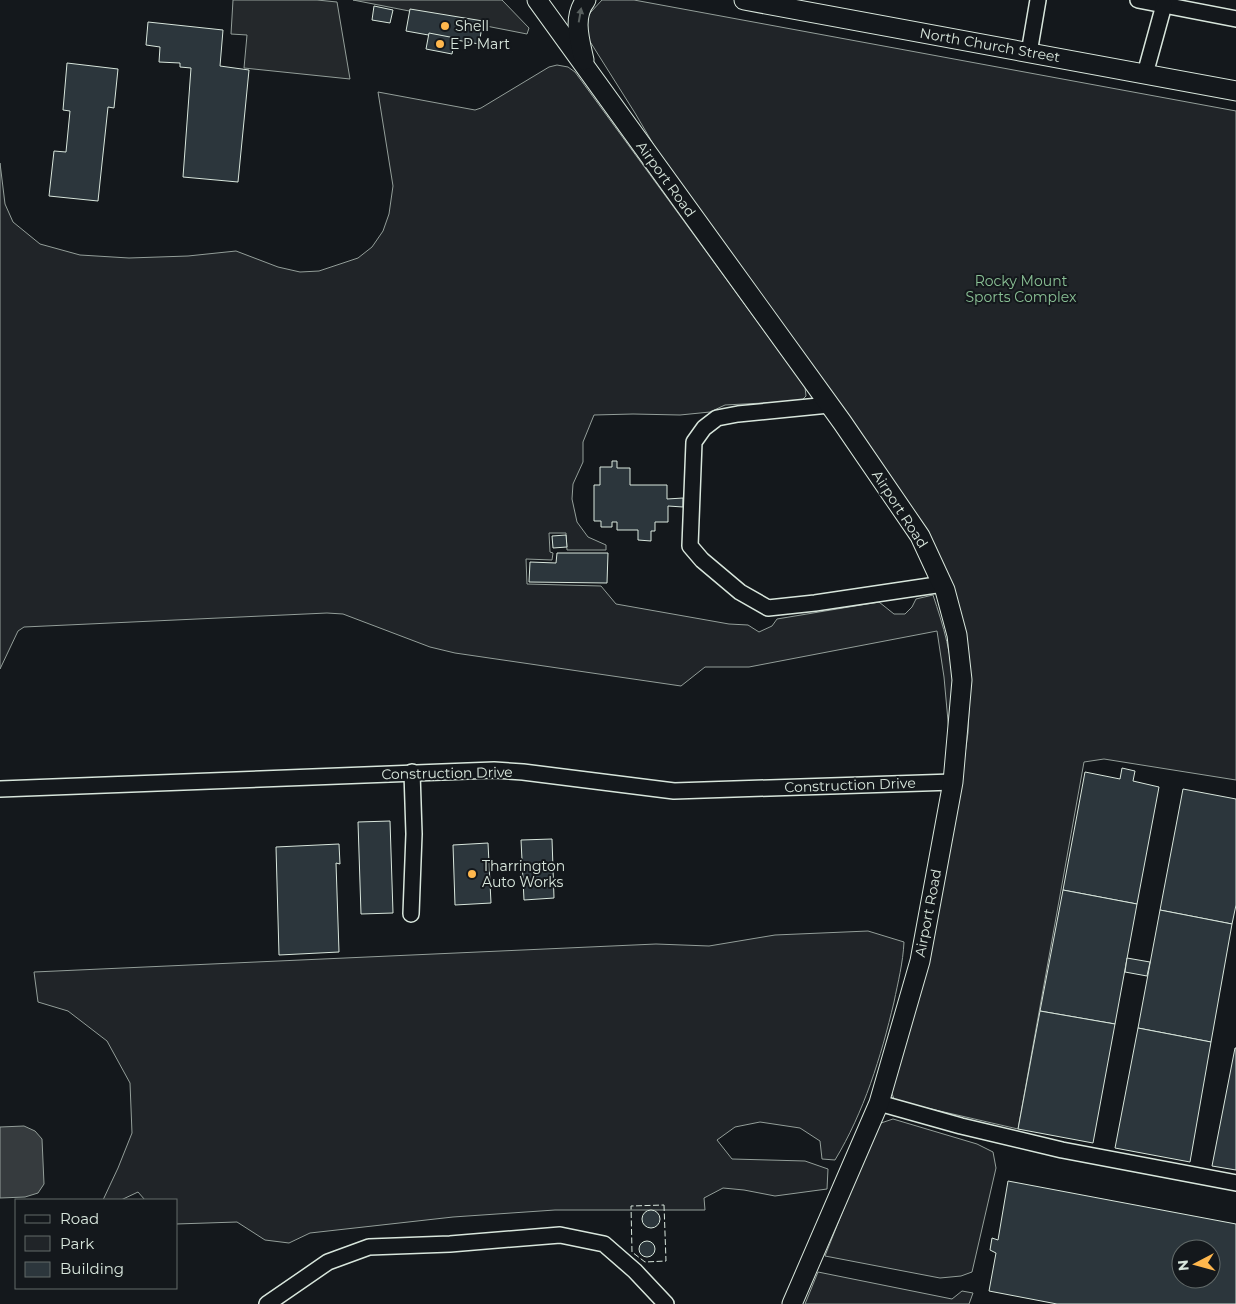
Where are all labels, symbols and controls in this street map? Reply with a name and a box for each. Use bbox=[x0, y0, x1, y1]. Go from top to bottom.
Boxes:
one-way arrow bbox=[576, 7, 584, 23]
place label: Shell bbox=[455, 17, 489, 35]
marker: Shell bbox=[439, 20, 451, 32]
street label: North Church Street bbox=[918, 24, 1062, 66]
place label: E P Mart bbox=[450, 35, 510, 53]
marker: E P Mart bbox=[434, 38, 446, 50]
street label: Airport Road bbox=[632, 138, 700, 220]
park label: Rocky Mount Sports Complex bbox=[965, 272, 1077, 306]
street label: Airport Road bbox=[868, 467, 932, 551]
street label: Construction Drive bbox=[381, 763, 513, 783]
street label: Construction Drive bbox=[784, 774, 916, 796]
place label: Tharrington Auto Works bbox=[482, 857, 565, 891]
street label: Airport Road bbox=[911, 867, 945, 959]
marker: Tharrington Auto Works bbox=[466, 868, 478, 880]
legend bbox=[15, 1199, 178, 1289]
text: Road bbox=[60, 1209, 99, 1228]
text: Park bbox=[60, 1234, 94, 1253]
north arrow bbox=[1171, 1239, 1221, 1289]
text: Building bbox=[60, 1259, 124, 1278]
text: N bbox=[1174, 1259, 1193, 1272]

